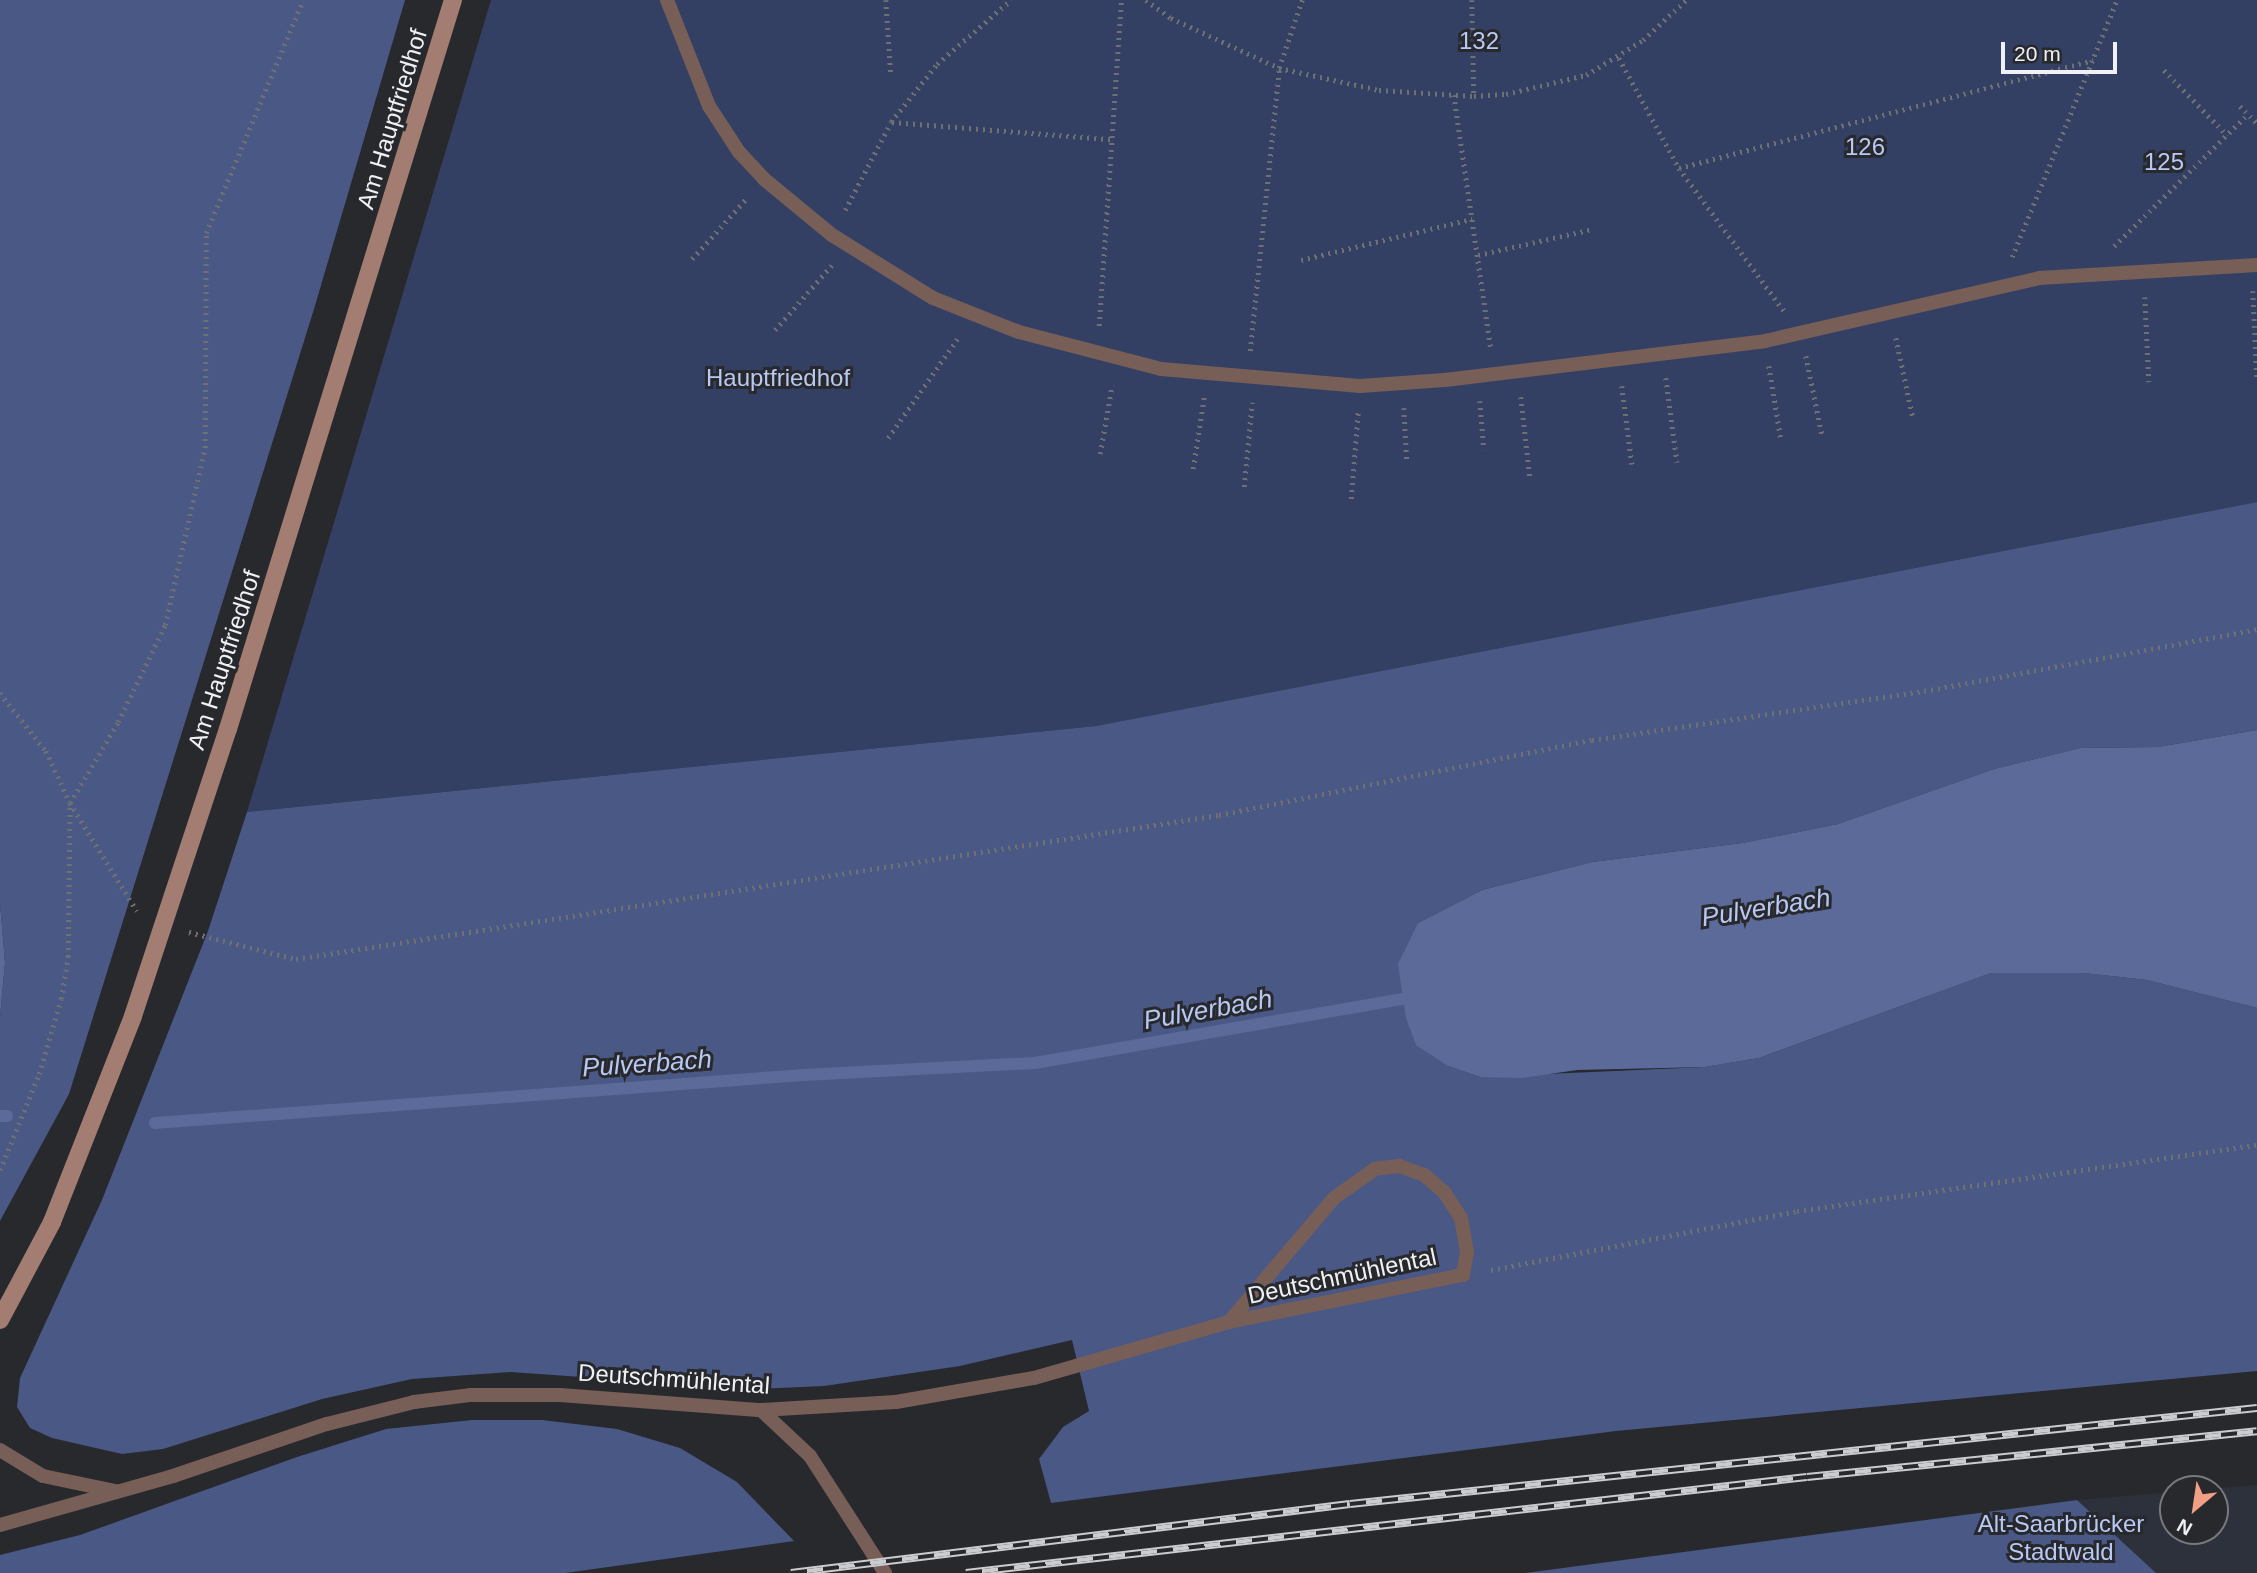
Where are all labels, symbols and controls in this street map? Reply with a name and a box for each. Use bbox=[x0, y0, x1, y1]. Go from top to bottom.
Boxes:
street label: Am Hauptfriedhof bbox=[351, 25, 433, 213]
park label: 132 bbox=[1459, 27, 1499, 55]
scale bar bbox=[2005, 28, 2120, 72]
text: 20 m bbox=[2014, 42, 2061, 65]
park label: 126 bbox=[1845, 133, 1885, 161]
park label: 125 bbox=[2144, 148, 2184, 176]
park label: Hauptfriedhof bbox=[706, 364, 850, 392]
street label: Am Hauptfriedhof bbox=[181, 567, 267, 753]
water label: Pulverbach bbox=[1699, 882, 1833, 934]
water label: Pulverbach bbox=[1141, 983, 1275, 1037]
water label: Pulverbach bbox=[581, 1044, 713, 1084]
street label: Deutschmühlental bbox=[1245, 1242, 1439, 1310]
street label: Deutschmühlental bbox=[577, 1358, 771, 1400]
north arrow bbox=[2159, 1475, 2229, 1545]
park label: Alt-Saarbrücker Stadtwald bbox=[1978, 1510, 2144, 1566]
text: N bbox=[2173, 1515, 2196, 1540]

